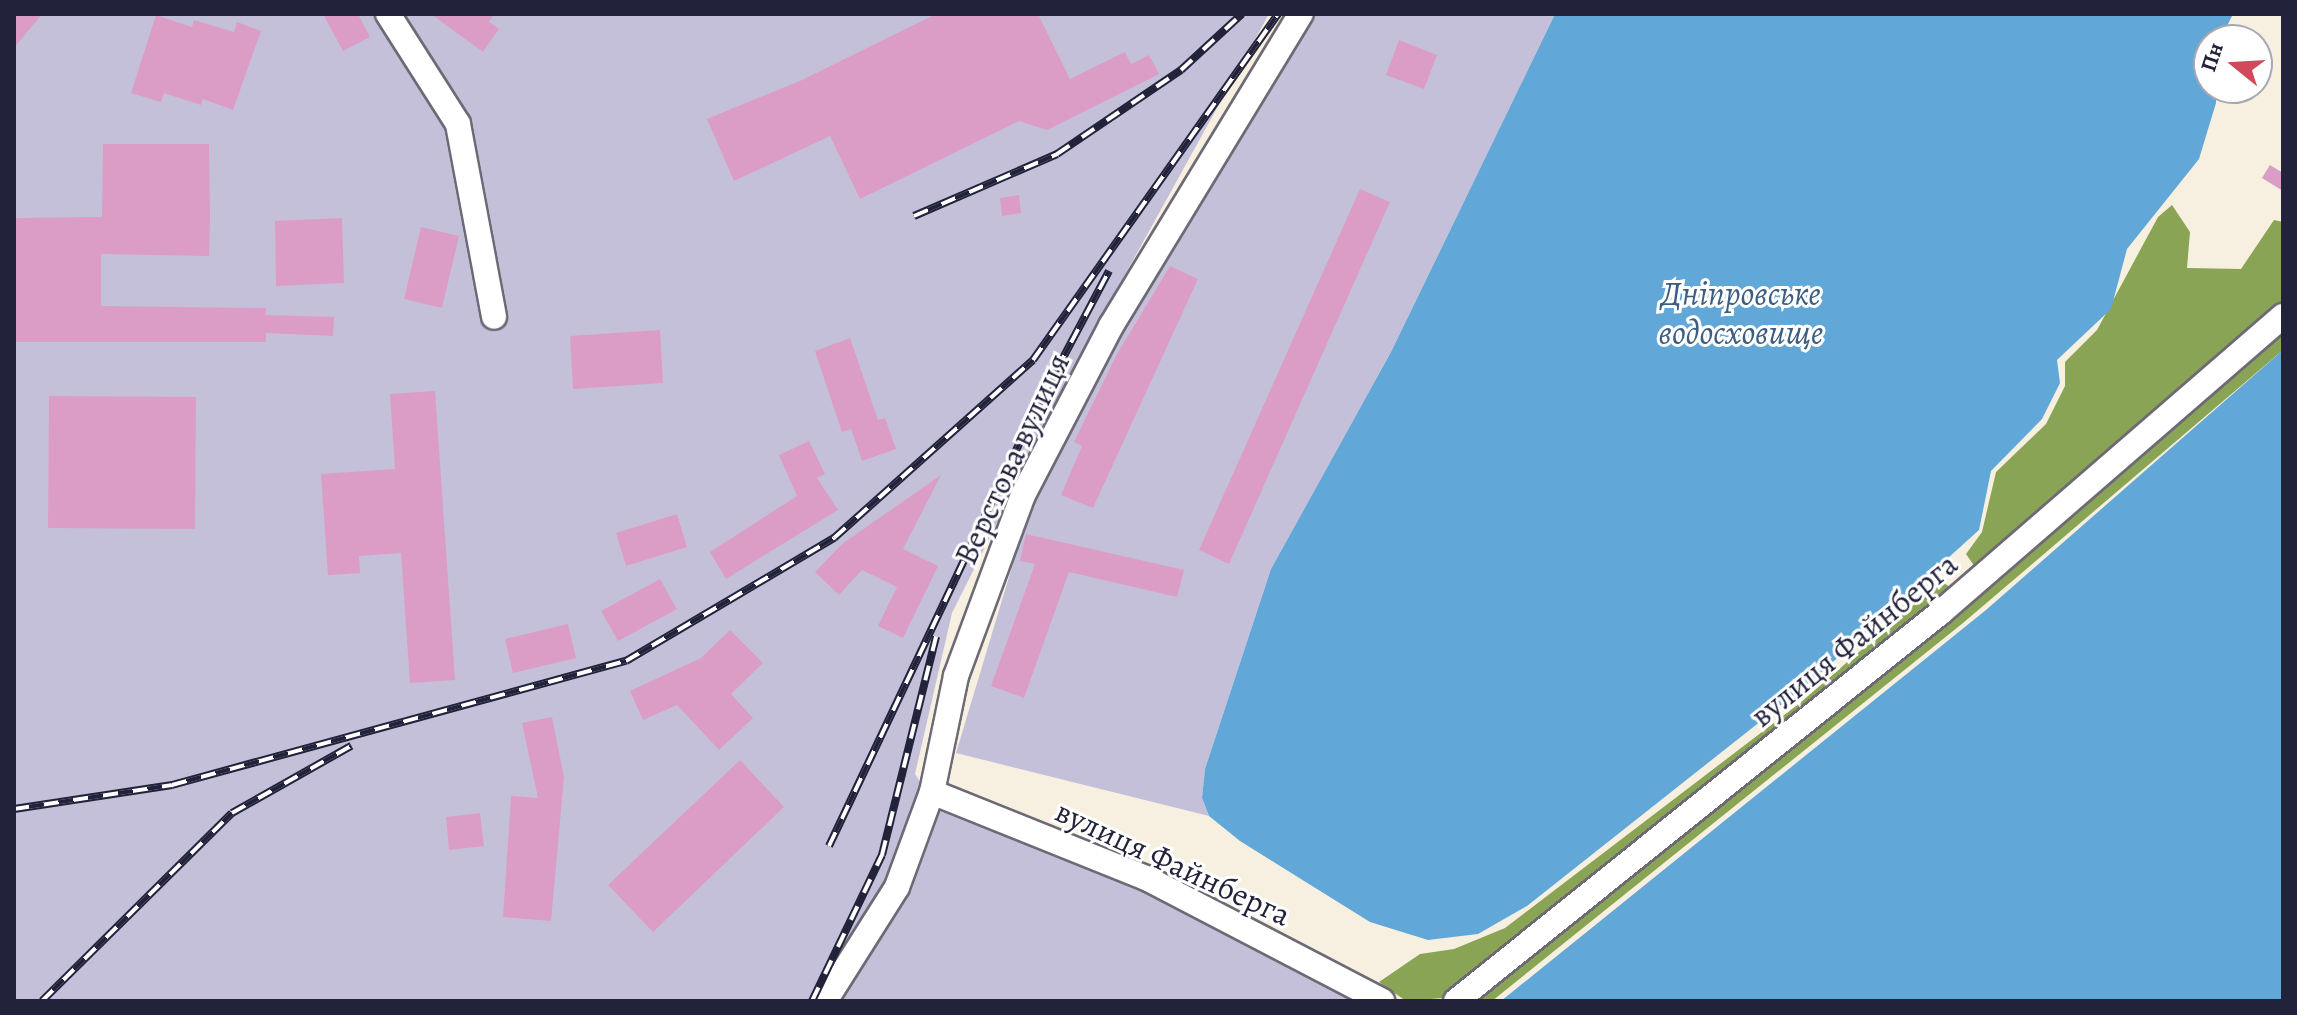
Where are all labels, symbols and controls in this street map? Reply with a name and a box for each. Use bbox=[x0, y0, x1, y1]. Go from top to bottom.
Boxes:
north arrow bbox=[2193, 24, 2273, 104]
text: Пн bbox=[2193, 39, 2231, 76]
water label: Дніпровське водосховище bbox=[1659, 273, 1823, 352]
street label: Верстова вулиця bbox=[946, 347, 1078, 571]
street label: вулиця Файнберга bbox=[1743, 545, 1965, 735]
street label: вулиця Файнберга bbox=[1049, 792, 1297, 934]

